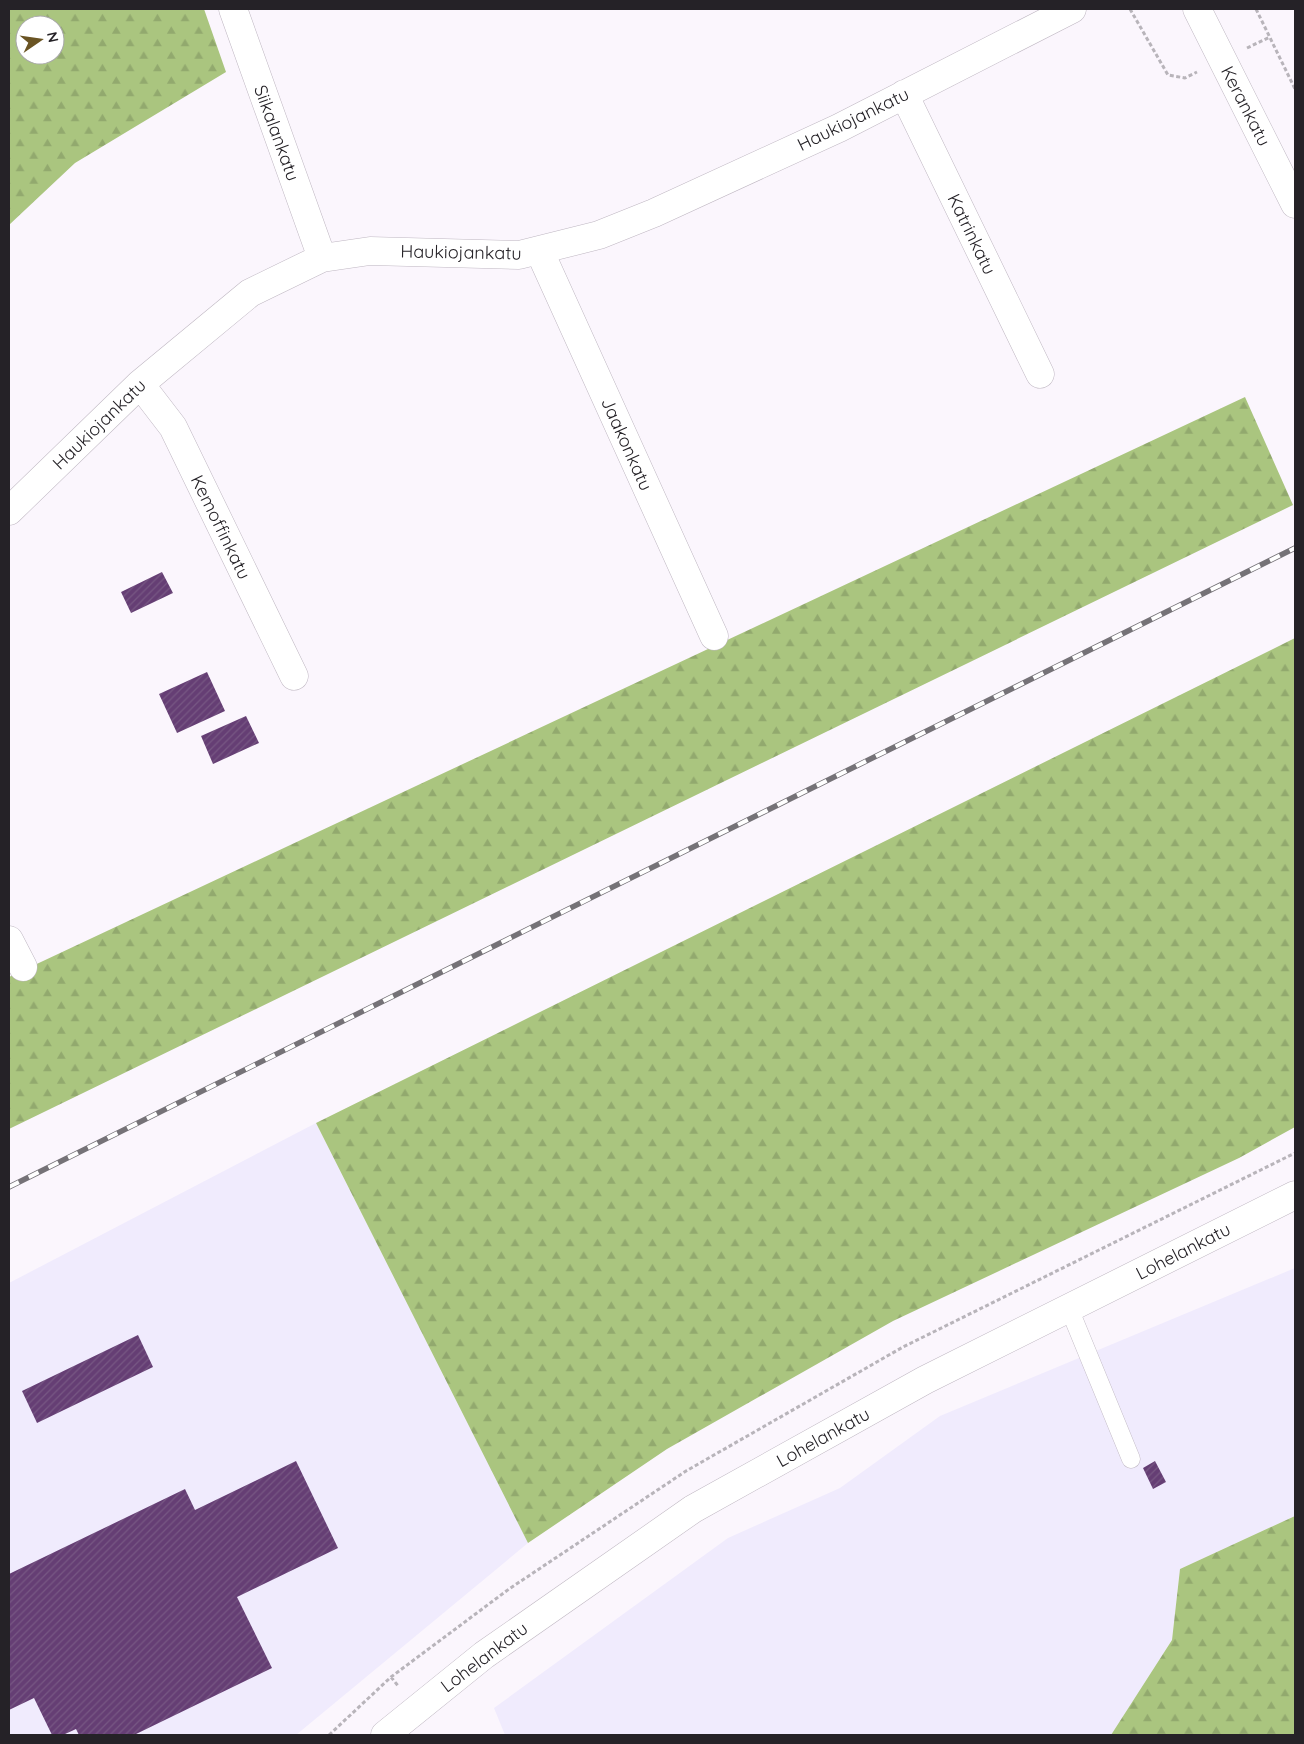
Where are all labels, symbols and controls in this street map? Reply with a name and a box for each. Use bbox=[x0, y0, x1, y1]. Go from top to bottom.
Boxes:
north arrow bbox=[15, 15, 65, 65]
text: N bbox=[43, 30, 63, 44]
street label: Kerankatu bbox=[1216, 62, 1276, 150]
street label: Siikalankatu bbox=[249, 82, 305, 184]
street label: Haukiojankatu bbox=[793, 82, 913, 156]
street label: Katrinkatu bbox=[943, 190, 1001, 278]
street label: Haukiojankatu bbox=[400, 239, 522, 265]
street label: Haukiojankatu bbox=[47, 374, 151, 474]
street label: Jaakonkatu bbox=[596, 394, 658, 494]
street label: Kemoffinkatu bbox=[186, 471, 256, 583]
street label: Lohelankatu bbox=[1132, 1217, 1234, 1285]
street label: Lohelankatu bbox=[772, 1402, 874, 1472]
street label: Lohelankatu bbox=[436, 1617, 532, 1697]

